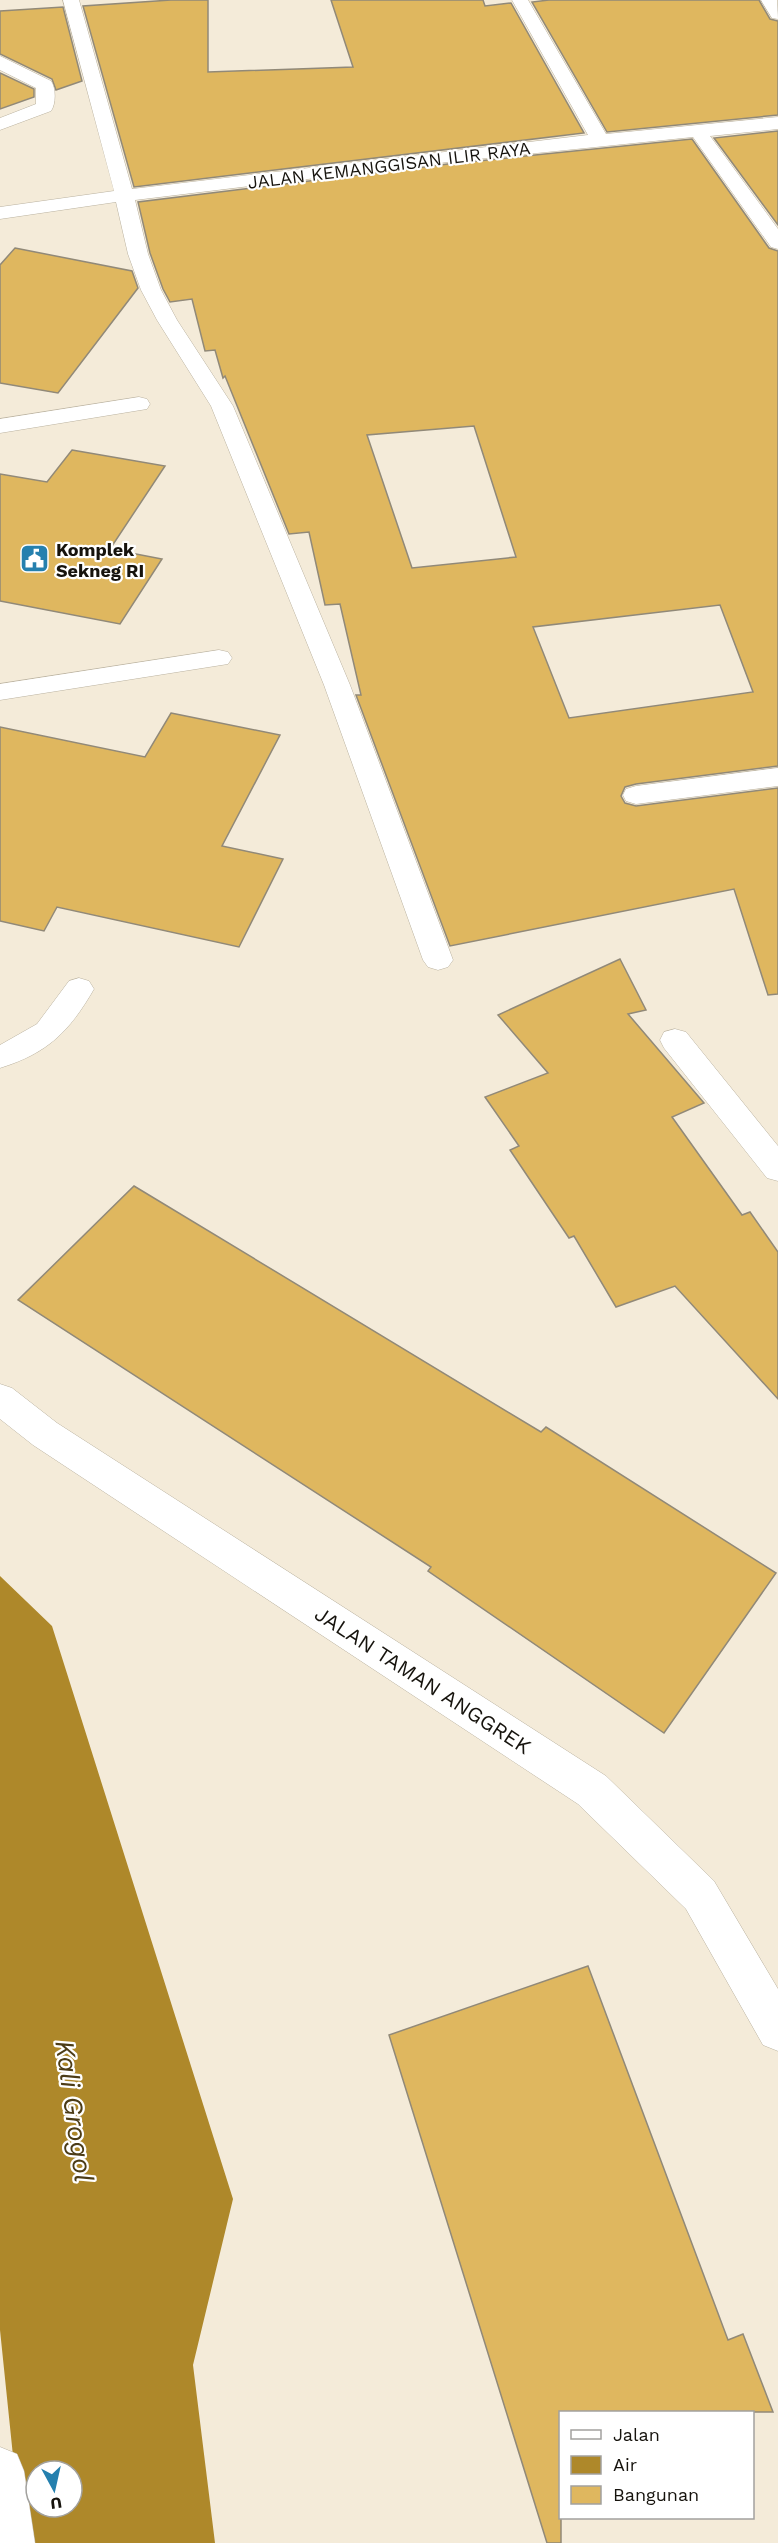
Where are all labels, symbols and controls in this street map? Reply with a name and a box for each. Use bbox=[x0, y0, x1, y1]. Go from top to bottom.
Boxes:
street label: JALAN KEMANGGISAN ILIR RAYA bbox=[246, 137, 532, 193]
place label: Komplek Sekneg RI bbox=[56, 539, 144, 581]
public building icon: Komplek Sekneg RI bbox=[19, 543, 51, 575]
street label: JALAN TAMAN ANGGREK bbox=[310, 1601, 536, 1759]
water label: Kali Grogol bbox=[48, 2038, 100, 2184]
legend bbox=[559, 2411, 754, 2519]
text: Jalan bbox=[613, 2424, 660, 2445]
text: Air bbox=[613, 2454, 637, 2475]
north arrow bbox=[24, 2459, 84, 2519]
text: Bangunan bbox=[613, 2484, 699, 2505]
text: U bbox=[49, 2493, 63, 2514]

